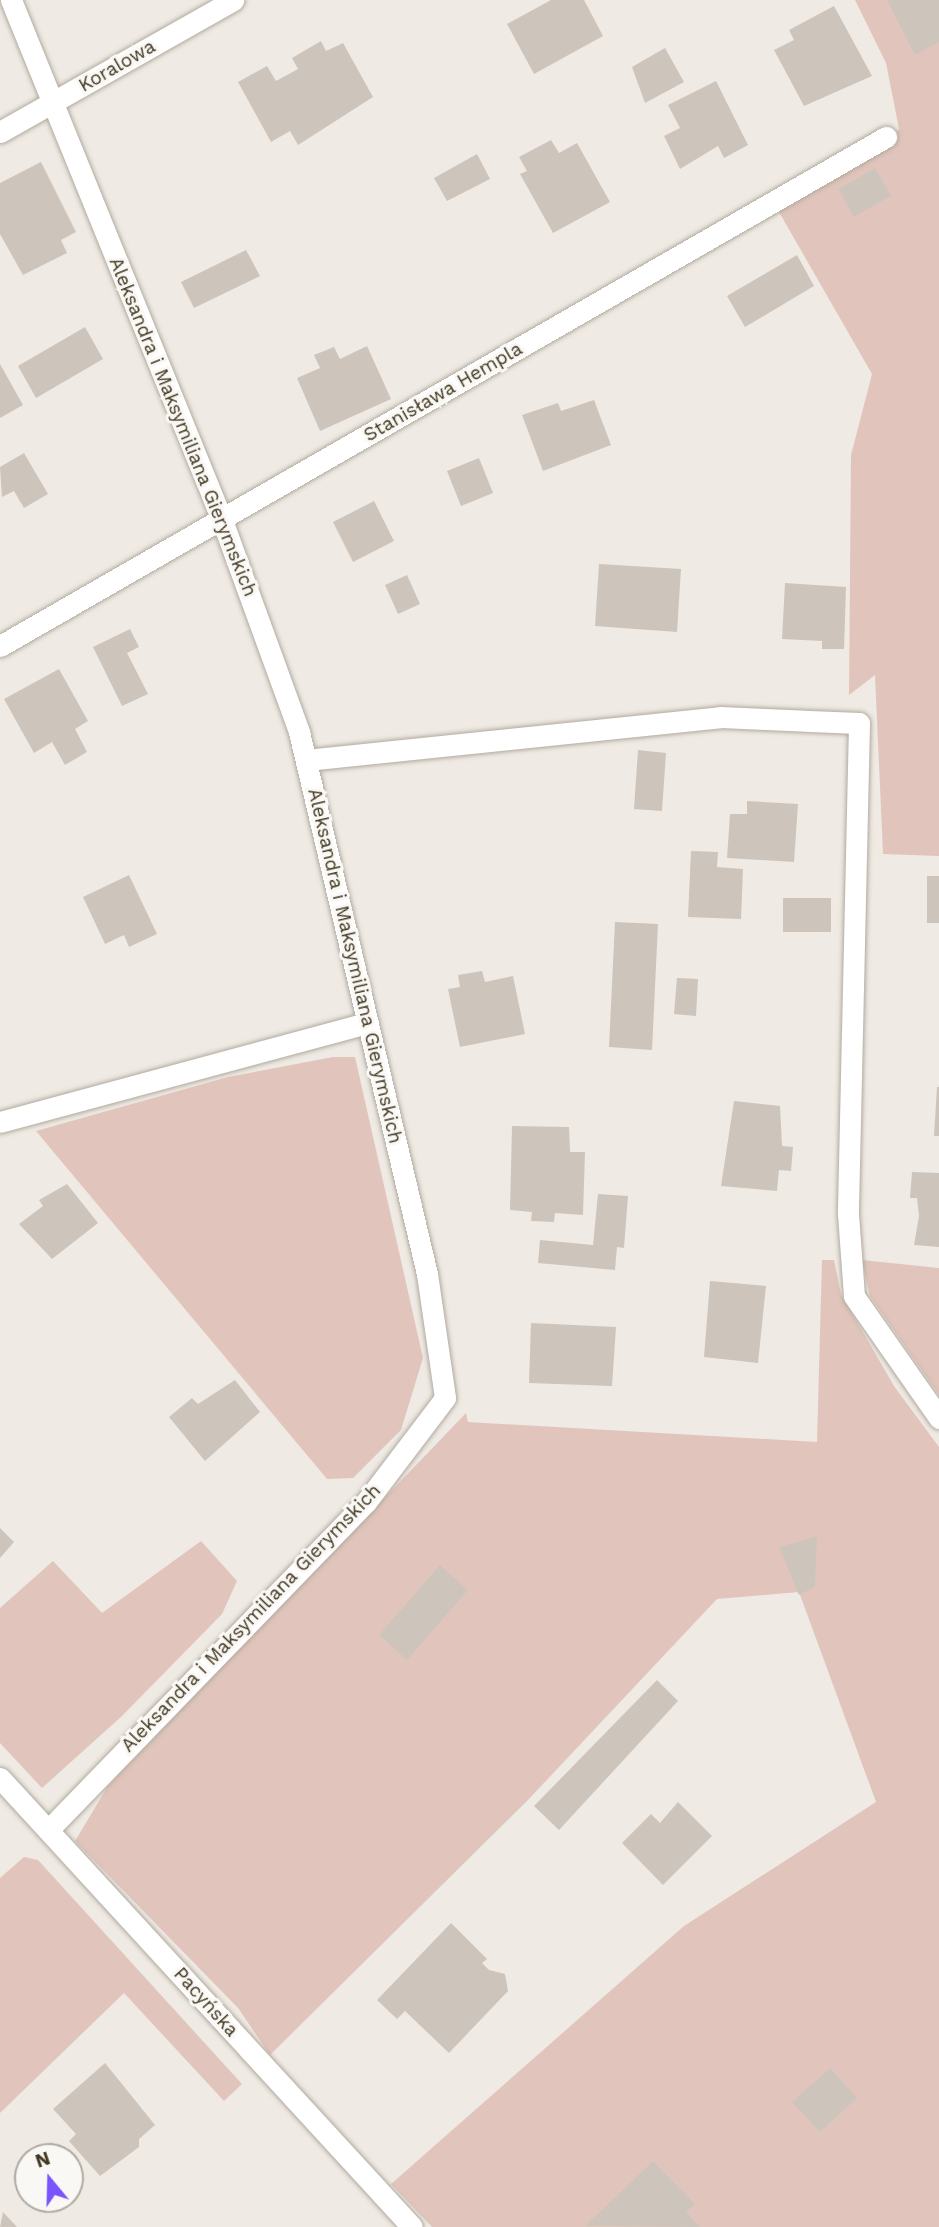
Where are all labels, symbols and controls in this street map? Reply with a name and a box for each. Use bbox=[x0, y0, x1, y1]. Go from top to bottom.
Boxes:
street label: Koralowa bbox=[75, 35, 159, 97]
street label: Aleksandra i Maksymiliana Gierymskich bbox=[104, 254, 262, 600]
street label: Stanisława Hempla bbox=[360, 337, 526, 447]
street label: Aleksandra i Maksymiliana Gierymskich bbox=[303, 786, 407, 1146]
street label: Aleksandra i Maksymiliana Gierymskich bbox=[116, 1479, 386, 1757]
street label: Pacyńska bbox=[169, 1963, 243, 2041]
north arrow bbox=[14, 2143, 84, 2213]
text: N bbox=[32, 2146, 53, 2173]

